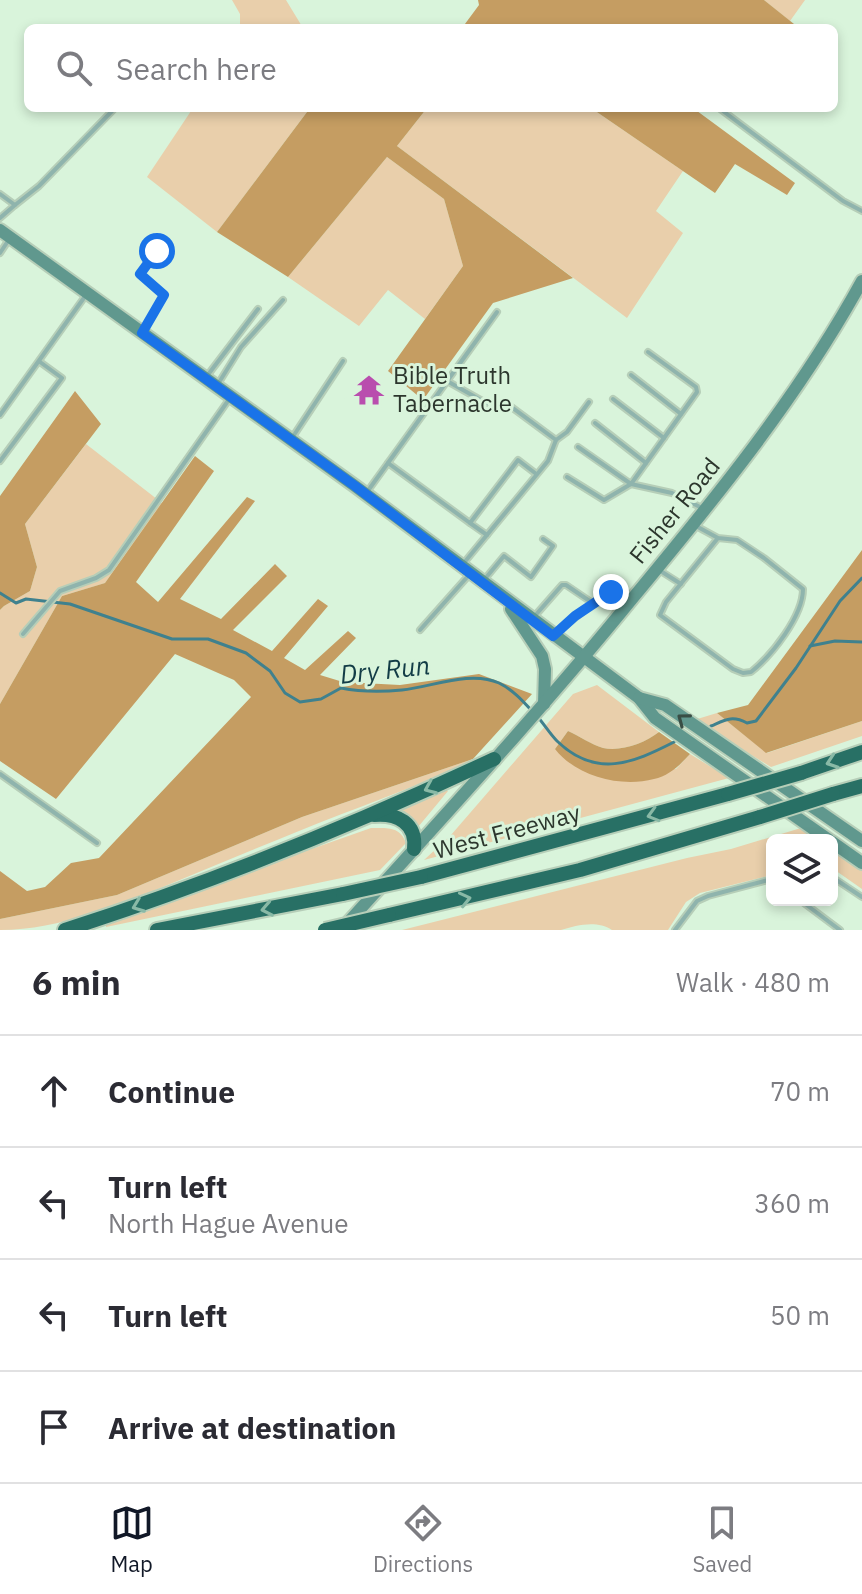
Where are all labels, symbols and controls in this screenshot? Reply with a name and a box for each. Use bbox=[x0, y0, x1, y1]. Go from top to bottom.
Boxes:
search box bbox=[24, 24, 838, 112]
icon: search bbox=[52, 46, 96, 90]
text: Search here bbox=[116, 49, 277, 88]
route start bbox=[139, 233, 175, 269]
place label: Bible Truth Tabernacle bbox=[393, 359, 512, 419]
temple icon: Bible Truth Tabernacle bbox=[352, 373, 386, 407]
street label: Fisher Road bbox=[622, 451, 727, 570]
route end bbox=[593, 574, 629, 610]
water label: Dry Run bbox=[338, 647, 432, 691]
one-way arrow bbox=[678, 714, 692, 728]
one-way arrow bbox=[825, 753, 839, 769]
one-way arrow bbox=[423, 779, 438, 795]
street label: West Freeway bbox=[430, 796, 584, 866]
one-way arrow bbox=[646, 806, 660, 822]
map controls bbox=[766, 834, 838, 906]
button: layers bbox=[766, 834, 838, 906]
one-way arrow bbox=[458, 891, 472, 908]
one-way arrow bbox=[132, 896, 146, 913]
one-way arrow bbox=[260, 900, 274, 917]
text: 6 min bbox=[32, 960, 121, 1004]
text: Walk · 480 m bbox=[676, 965, 830, 999]
icon: ahead bbox=[32, 1069, 76, 1113]
text: Continue bbox=[108, 1072, 235, 1111]
text: 70 m bbox=[770, 1074, 830, 1108]
text: Turn left bbox=[108, 1167, 227, 1206]
icon: left bbox=[32, 1181, 76, 1225]
text: 360 m bbox=[754, 1186, 830, 1220]
text: North Hague Avenue bbox=[108, 1206, 349, 1240]
icon: left bbox=[32, 1293, 76, 1337]
text: Turn left bbox=[108, 1296, 227, 1335]
text: 50 m bbox=[770, 1298, 830, 1332]
icon: arrive bbox=[32, 1405, 76, 1449]
text: Arrive at destination bbox=[108, 1408, 396, 1447]
tab: Map bbox=[110, 1501, 154, 1578]
tab: Directions bbox=[373, 1501, 473, 1578]
tab: Saved bbox=[692, 1501, 752, 1578]

